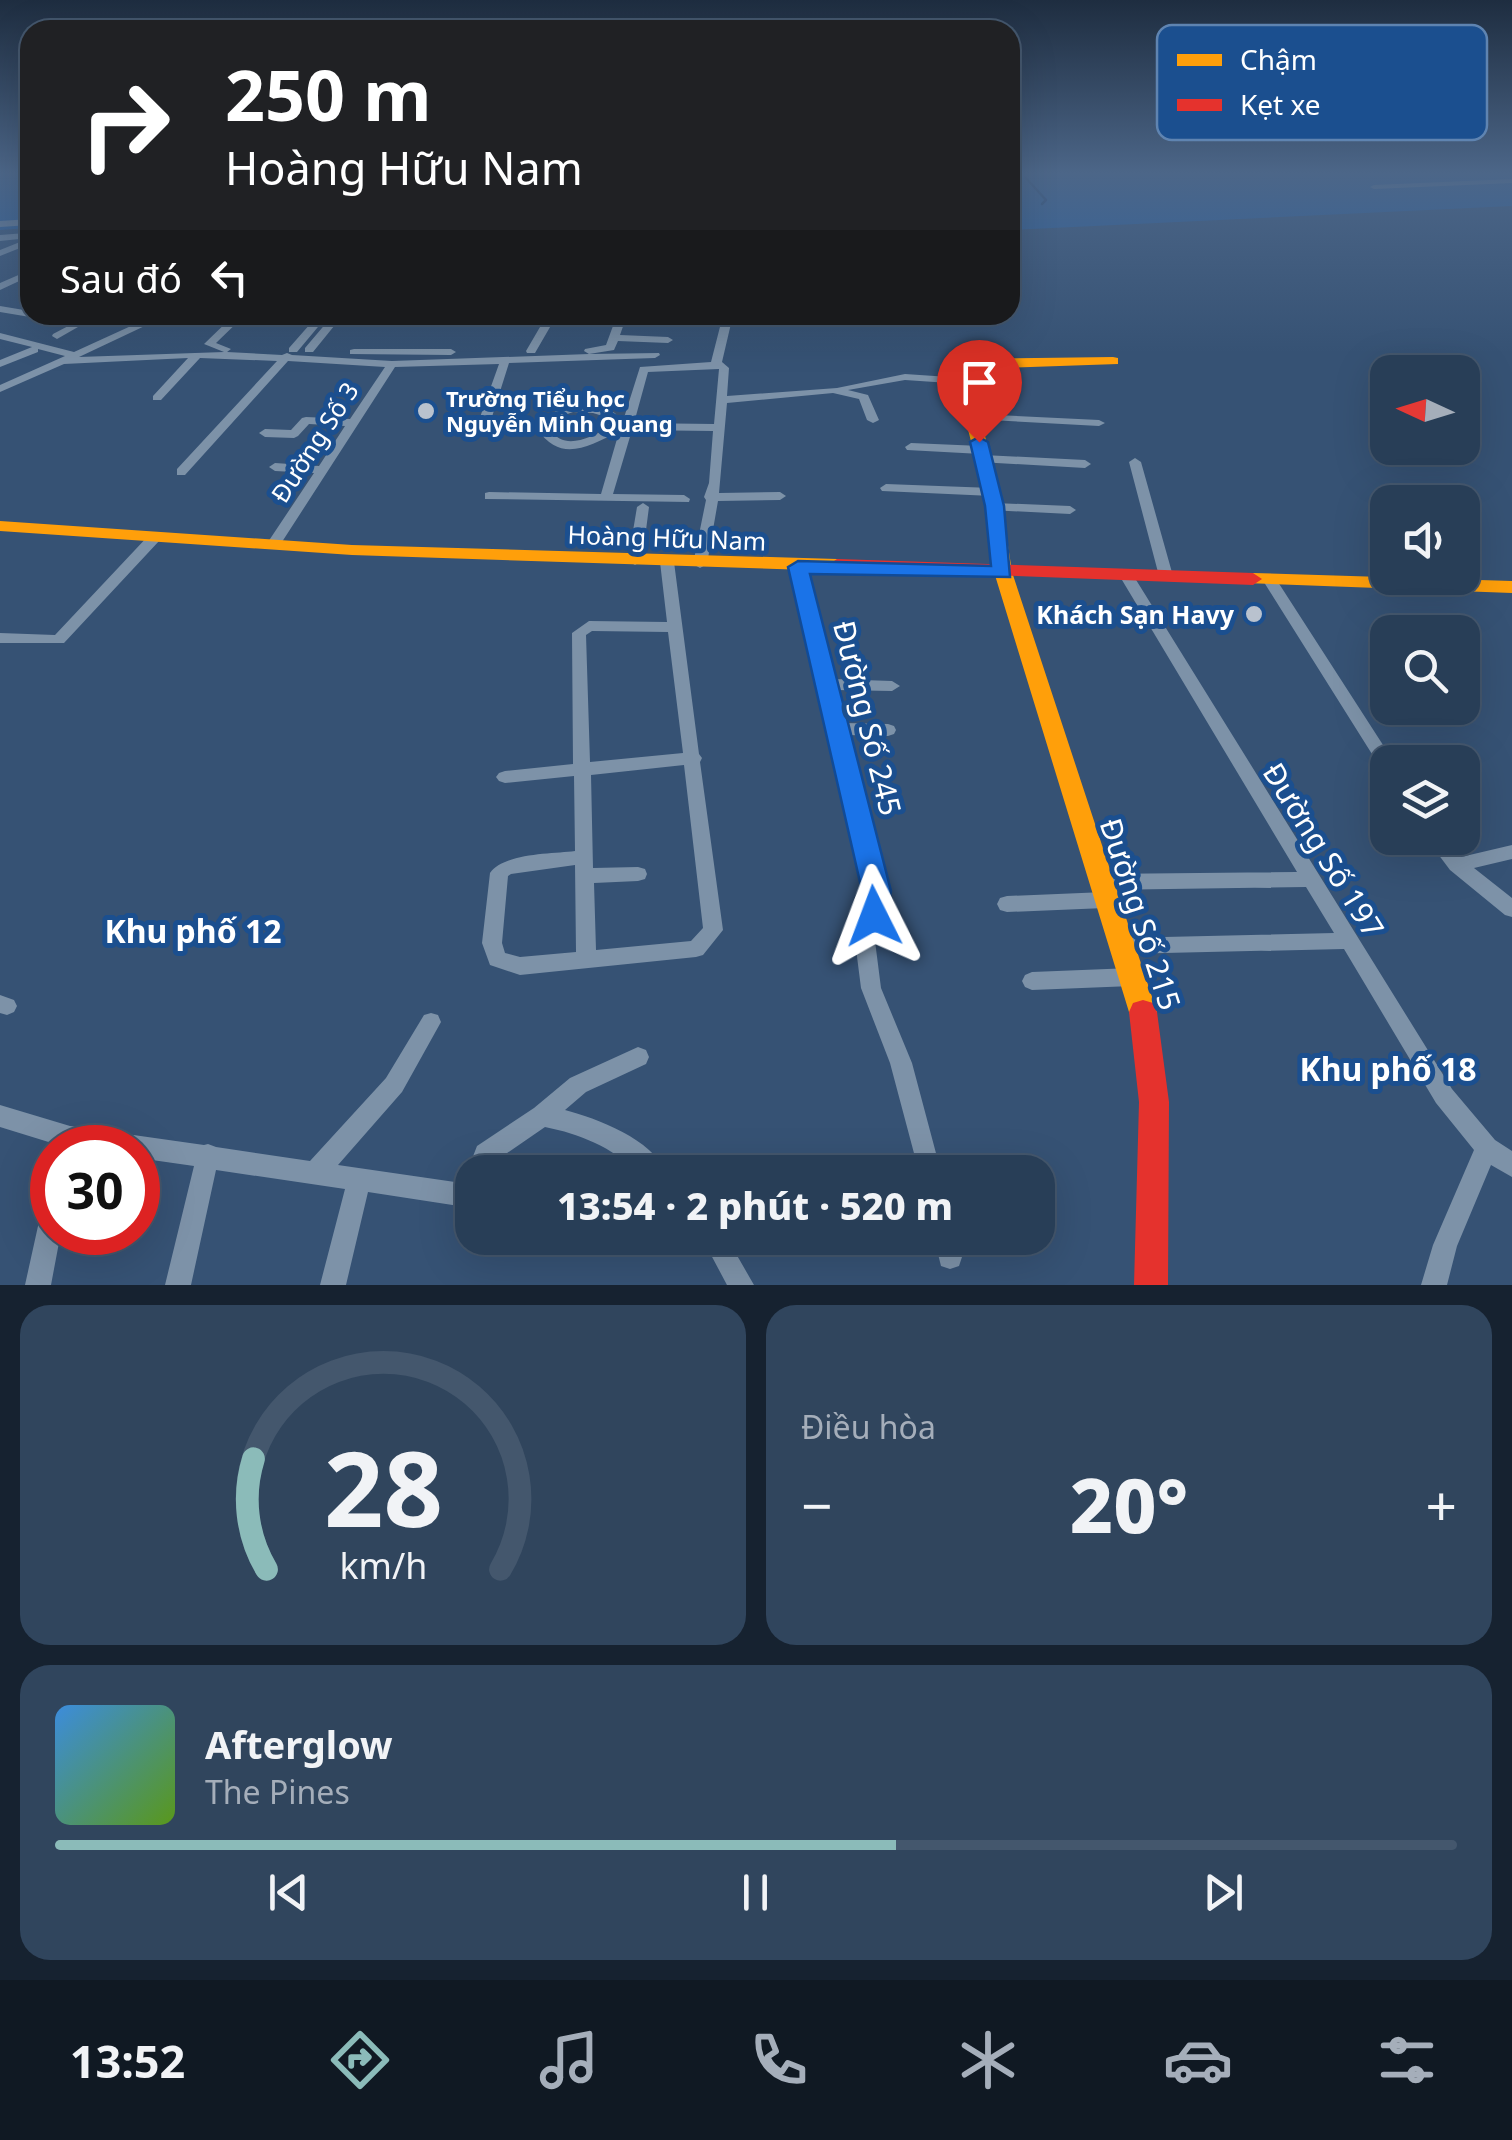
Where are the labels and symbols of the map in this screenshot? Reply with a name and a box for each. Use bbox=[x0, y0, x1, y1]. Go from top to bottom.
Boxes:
legend bbox=[1157, 25, 1487, 140]
text: Chậm bbox=[1240, 40, 1317, 78]
text: Kẹt xe bbox=[1240, 85, 1321, 123]
pin bbox=[937, 340, 1022, 443]
north arrow bbox=[1370, 355, 1480, 465]
street label: Đường Số 3 bbox=[262, 375, 366, 509]
place label: Trường Tiểu học Nguyễn Minh Quang bbox=[446, 383, 673, 438]
marker: Trường Tiểu học Nguyễn Minh Quang bbox=[415, 400, 437, 422]
street label: Hoàng Hữu Nam bbox=[567, 517, 767, 557]
place label: Khách Sạn Havy bbox=[1036, 597, 1235, 631]
marker: Khách Sạn Havy bbox=[1243, 603, 1265, 625]
street label: Đường Số 245 bbox=[824, 616, 912, 820]
street label: Đường Số 197 bbox=[1254, 755, 1394, 945]
street label: Đường Số 215 bbox=[1091, 813, 1191, 1015]
position arrow bbox=[822, 864, 926, 968]
district label: Khu phố 12 bbox=[104, 909, 282, 952]
district label: Khu phố 18 bbox=[1299, 1047, 1477, 1090]
speed limit sign: 30 bbox=[30, 1125, 160, 1255]

